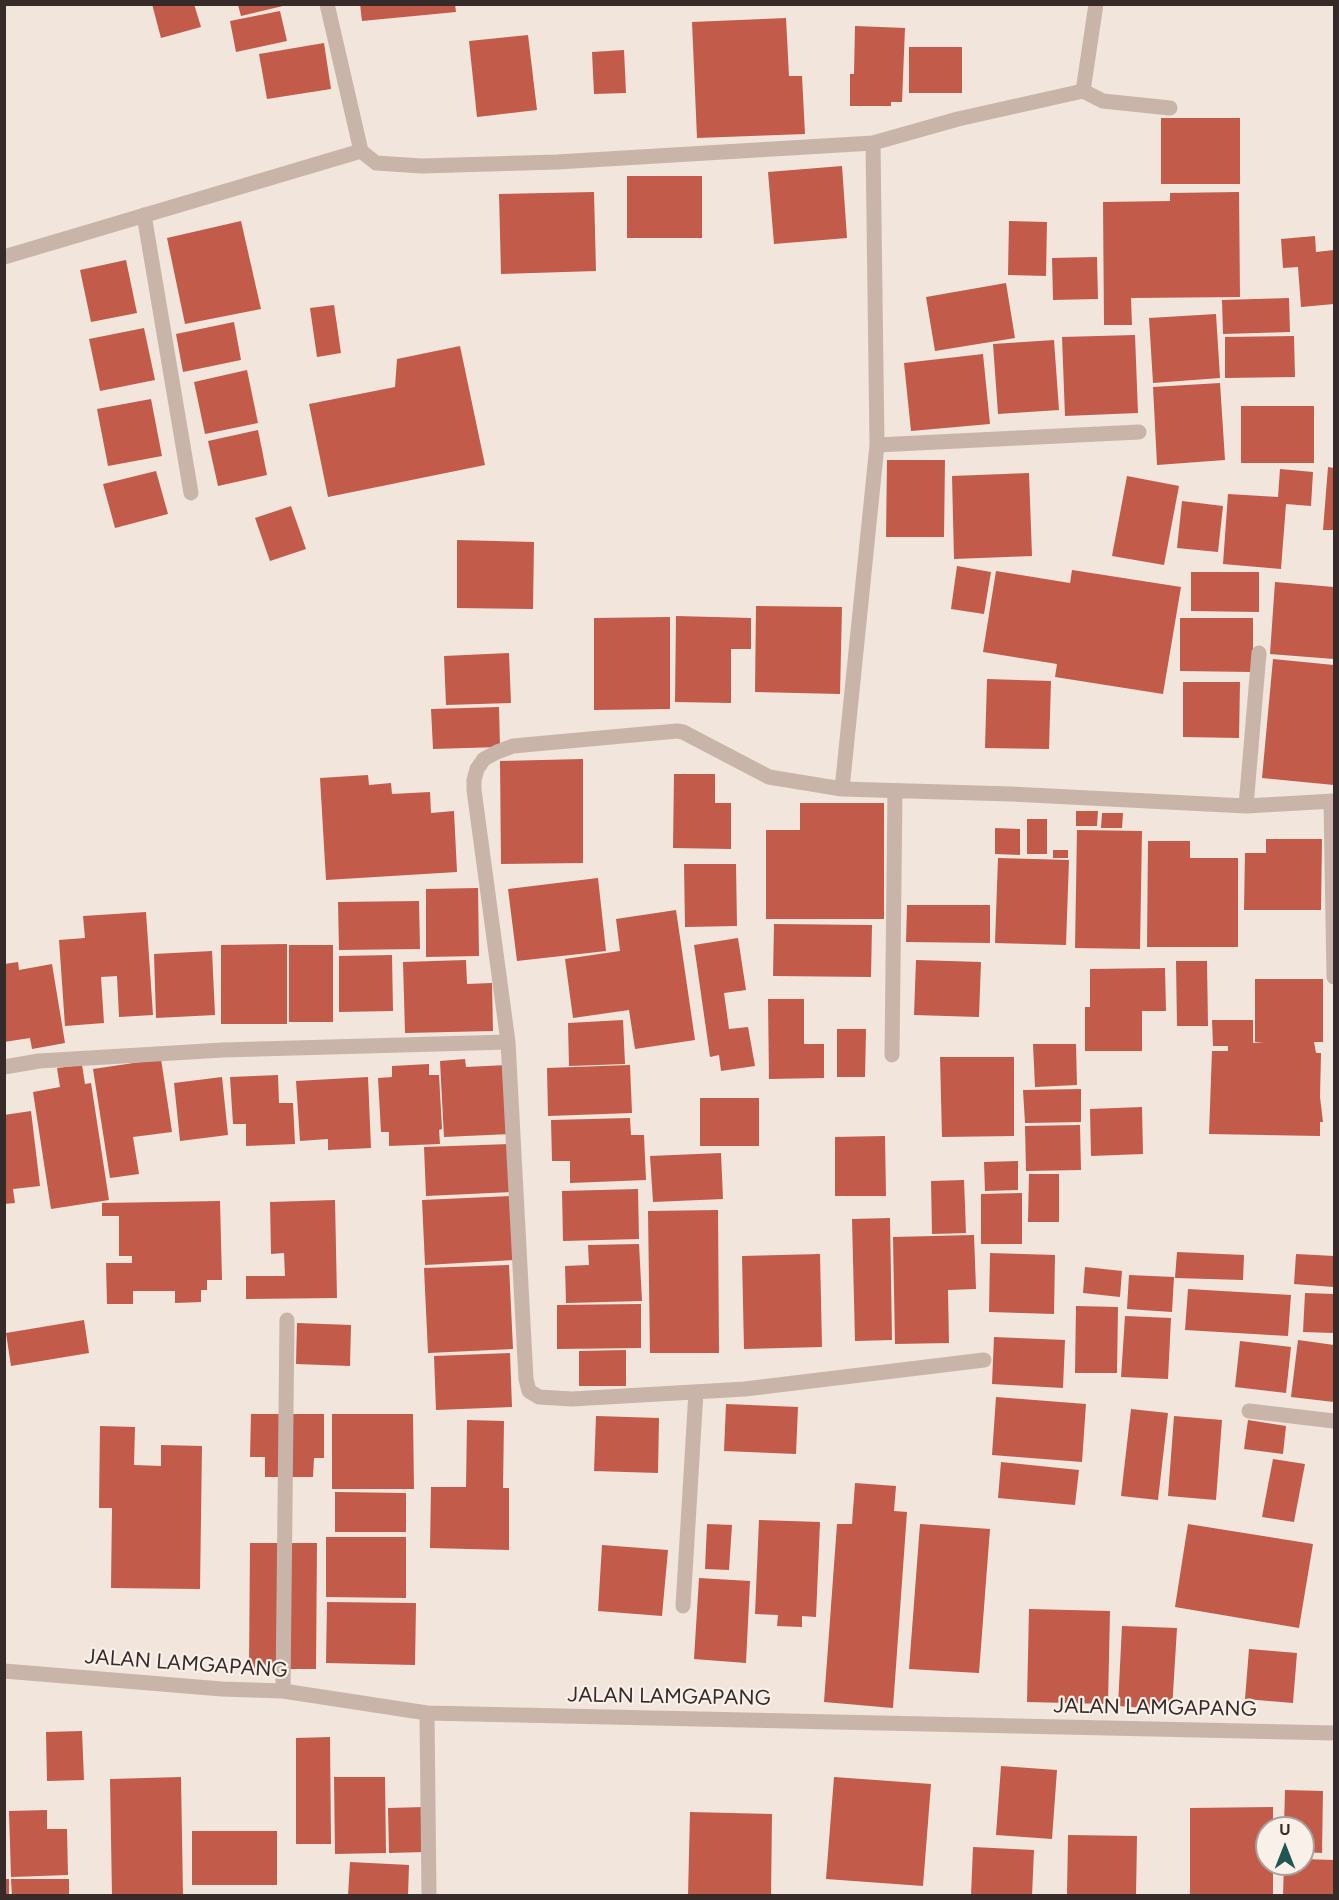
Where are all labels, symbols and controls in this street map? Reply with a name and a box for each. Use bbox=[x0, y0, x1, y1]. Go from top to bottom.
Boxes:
street label: JALAN LAMGAPANG bbox=[84, 1644, 288, 1684]
street label: JALAN LAMGAPANG bbox=[567, 1683, 771, 1711]
street label: JALAN LAMGAPANG bbox=[1053, 1694, 1257, 1722]
north arrow bbox=[1255, 1816, 1315, 1876]
text: U bbox=[1279, 1820, 1291, 1839]

